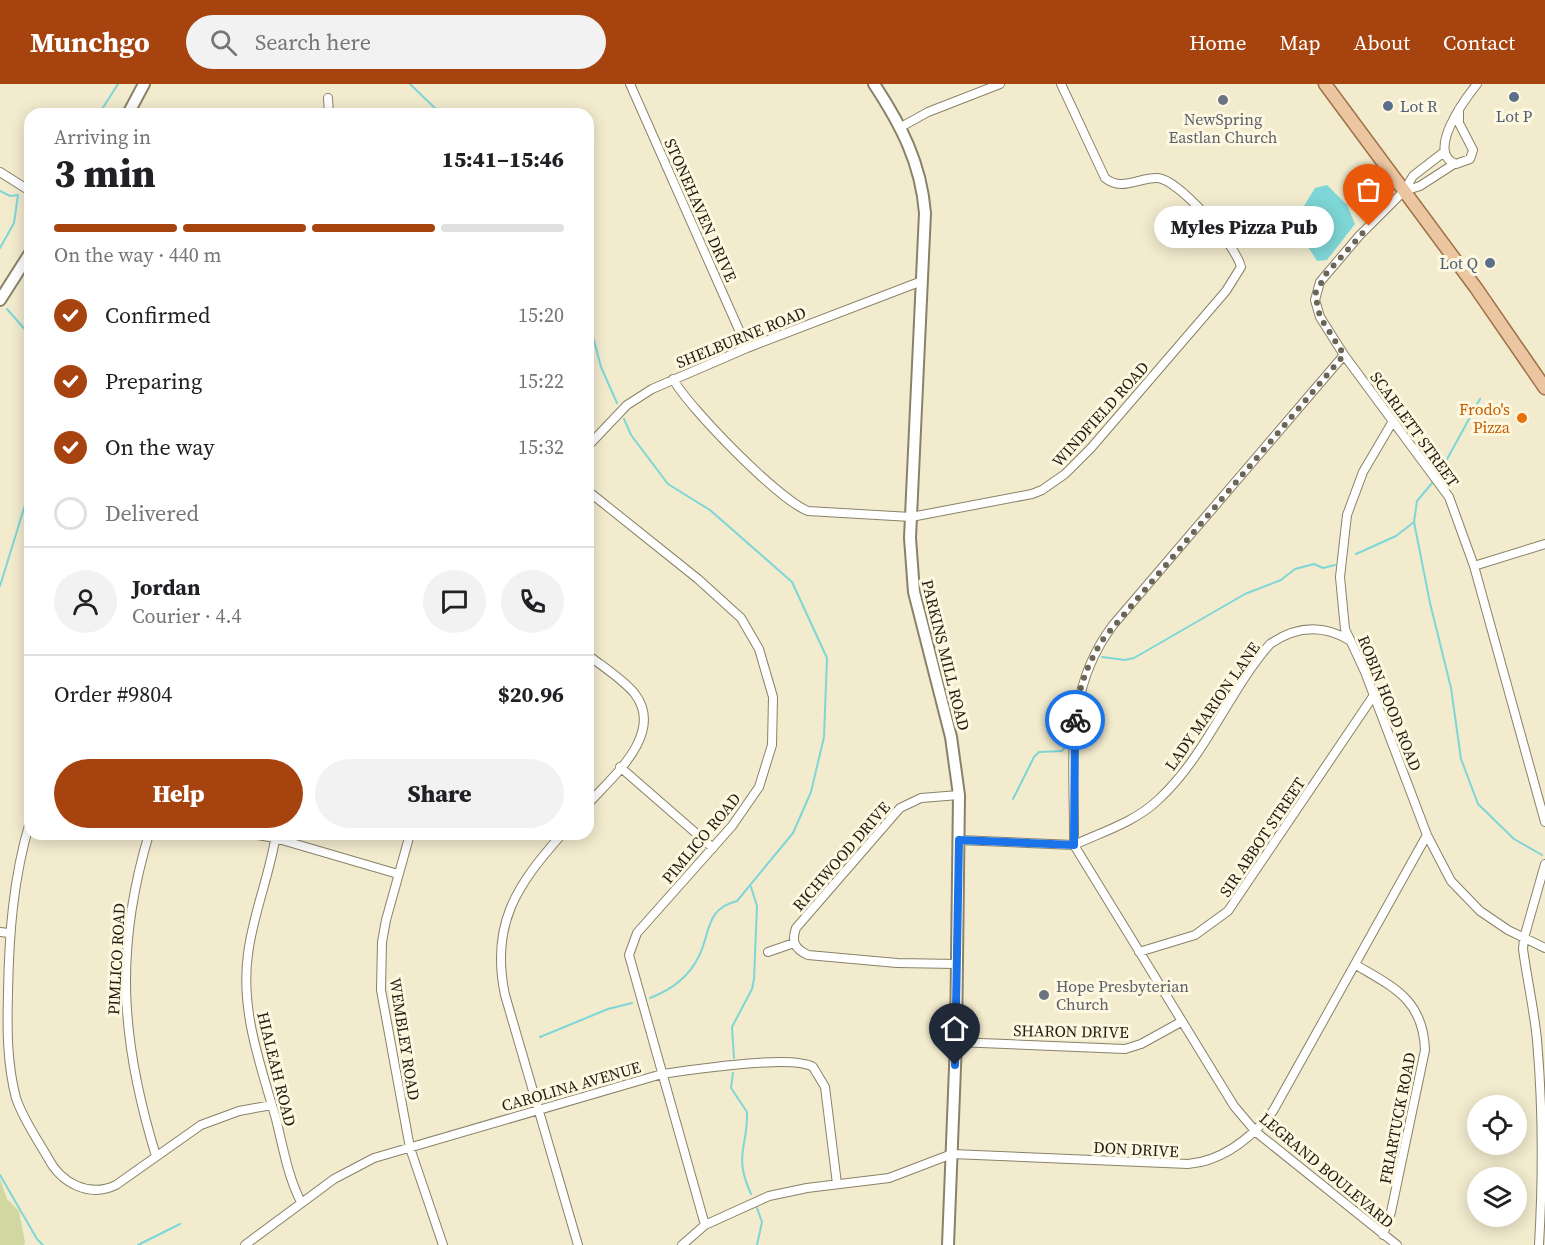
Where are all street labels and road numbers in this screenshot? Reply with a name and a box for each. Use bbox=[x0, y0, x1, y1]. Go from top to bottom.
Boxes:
street label: STONEHAVEN DRIVE bbox=[659, 135, 743, 285]
street label: SHELBURNE ROAD bbox=[673, 301, 809, 373]
street label: WINDFIELD ROAD bbox=[1047, 356, 1153, 472]
street label: SCARLETT STREET bbox=[1366, 367, 1465, 492]
street label: PARKINS MILL ROAD bbox=[917, 577, 975, 733]
street label: ROBIN HOOD ROAD bbox=[1353, 632, 1427, 774]
street label: LADY MARION LANE bbox=[1159, 637, 1265, 775]
street label: SIR ABBOT STREET bbox=[1214, 773, 1310, 901]
street label: PIMLICO ROAD bbox=[657, 788, 745, 888]
street label: RICHWOOD DRIVE bbox=[787, 796, 895, 916]
street label: PIMLICO ROAD bbox=[102, 902, 130, 1016]
street label: WEMBLEY ROAD bbox=[384, 976, 426, 1102]
street label: HIALEAH ROAD bbox=[252, 1009, 302, 1129]
street label: SHARON DRIVE bbox=[1013, 1019, 1129, 1043]
street label: FRIARTUCK ROAD bbox=[1373, 1050, 1421, 1186]
street label: CAROLINA AVENUE bbox=[499, 1055, 644, 1116]
street label: LEGRAND BOULEVARD bbox=[1255, 1107, 1399, 1233]
street label: DON DRIVE bbox=[1093, 1136, 1180, 1162]

